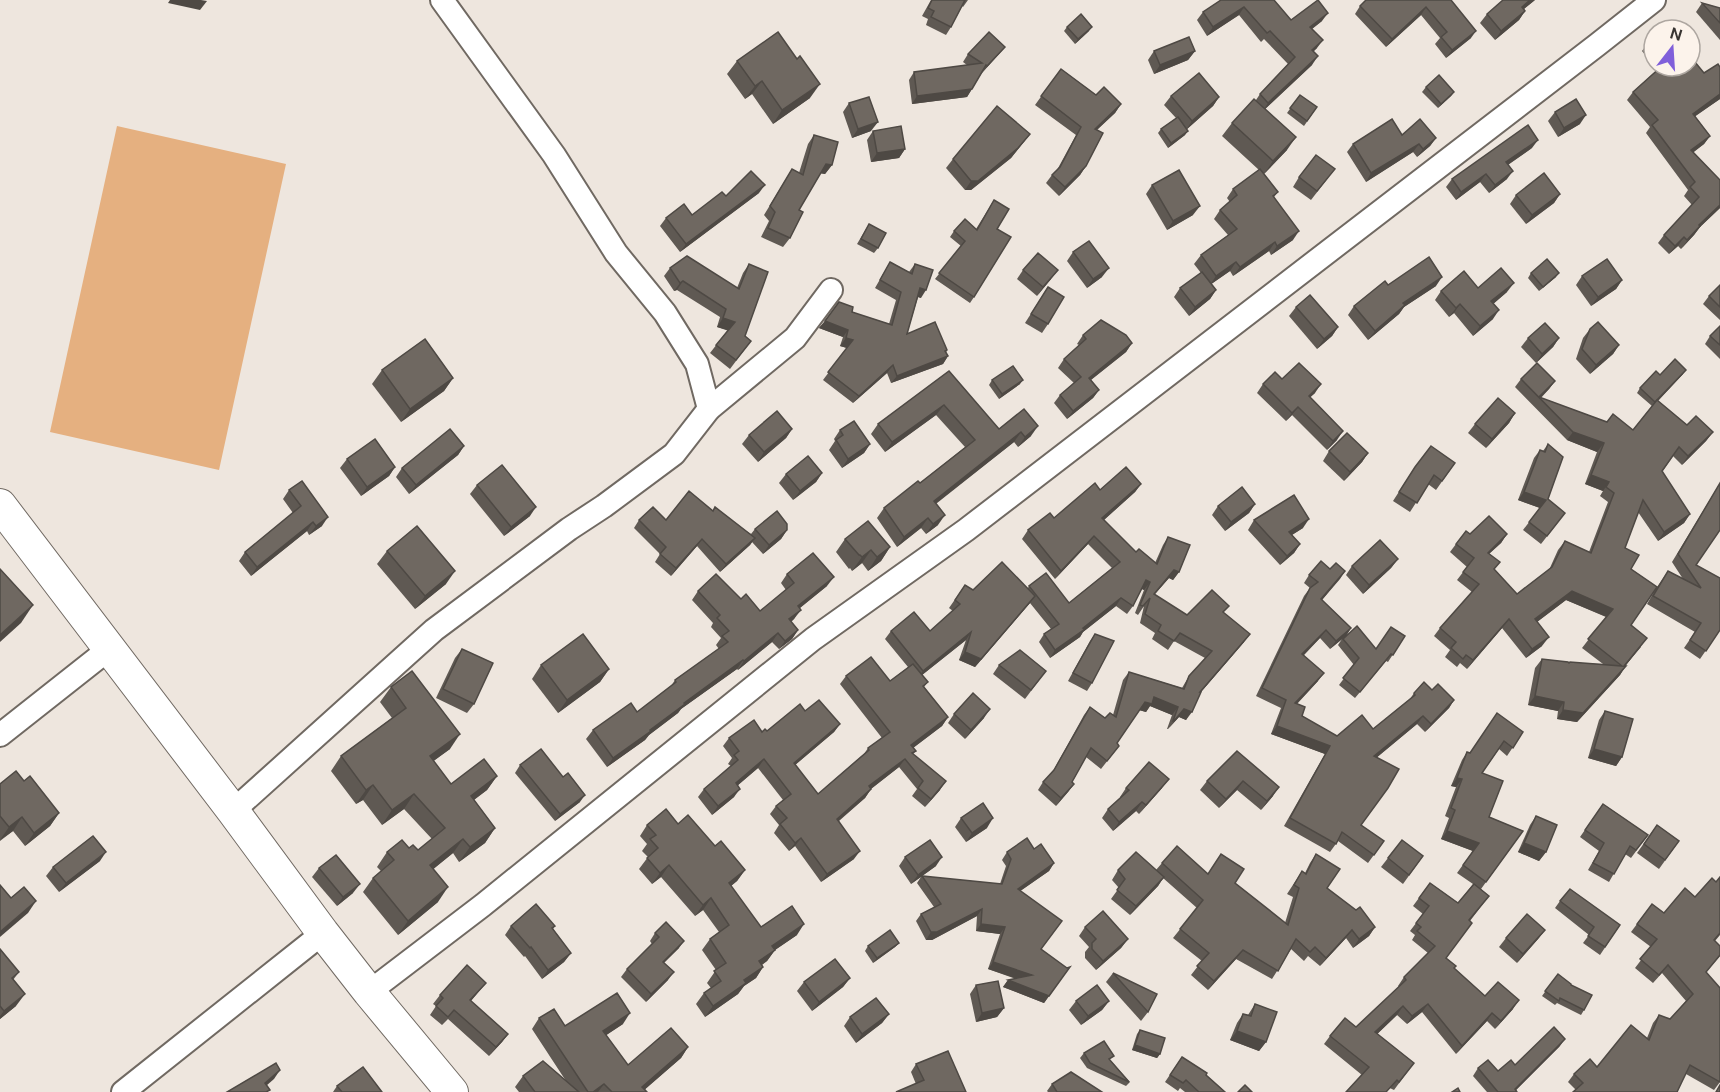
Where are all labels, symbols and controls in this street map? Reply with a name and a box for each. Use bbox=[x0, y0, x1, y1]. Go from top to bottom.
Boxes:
north arrow bbox=[1642, 18, 1702, 78]
text: N bbox=[1668, 22, 1685, 46]

